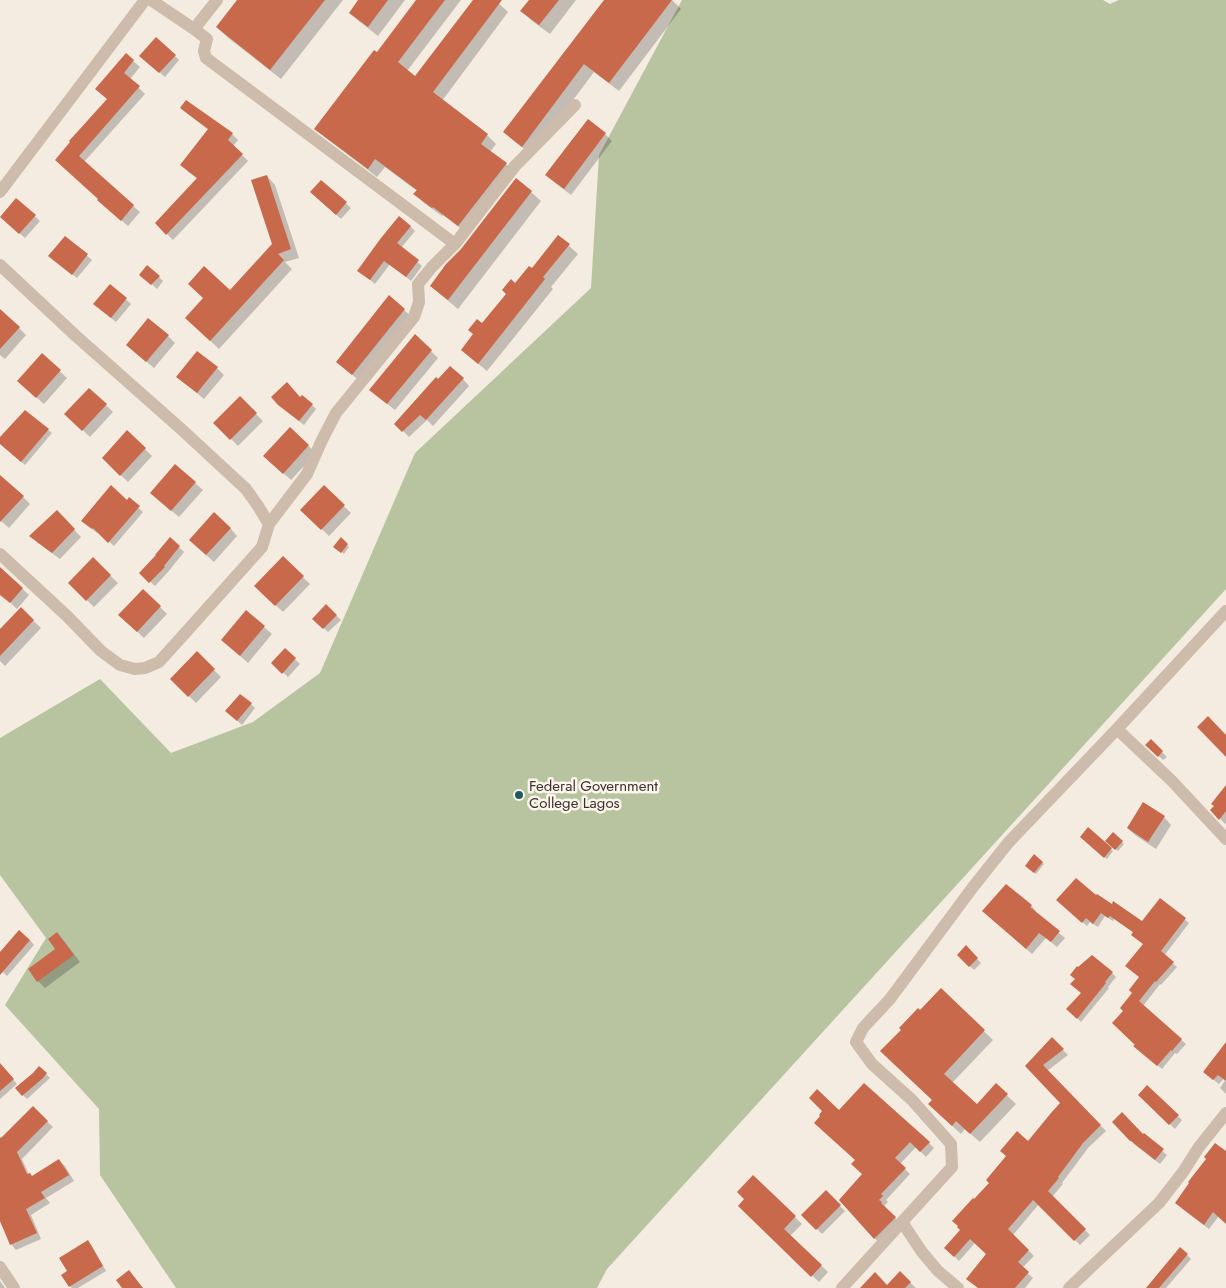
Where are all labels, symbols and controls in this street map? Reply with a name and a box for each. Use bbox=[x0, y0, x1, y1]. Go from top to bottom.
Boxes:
place label: Federal Government College Lagos bbox=[529, 775, 658, 814]
marker: Federal Government College Lagos bbox=[513, 789, 525, 801]

